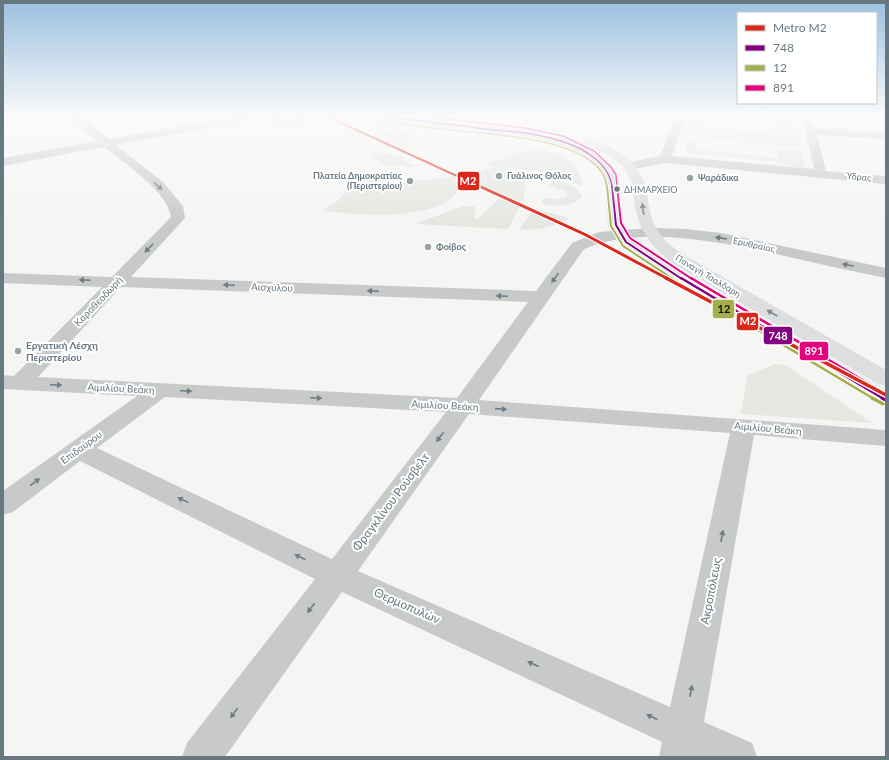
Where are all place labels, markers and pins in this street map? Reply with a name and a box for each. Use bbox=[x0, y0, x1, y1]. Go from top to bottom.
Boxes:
place label: Πλατεία Δημοκρατίας (Περιστερίου) bbox=[313, 170, 403, 191]
place label: Γυάλινος Θόλος bbox=[507, 170, 572, 181]
marker: Γυάλινος Θόλος bbox=[494, 171, 504, 181]
place label: Ψαράδικα bbox=[698, 172, 739, 183]
marker: Ψαράδικα bbox=[685, 173, 695, 183]
marker: Πλατεία Δημοκρατίας (Περιστερίου) bbox=[405, 176, 415, 186]
marker: ΔΗΜΑΡΧΕΙΟ bbox=[612, 184, 622, 194]
place label: ΔΗΜΑΡΧΕΙΟ bbox=[624, 184, 677, 195]
place label: Φοίβος bbox=[436, 241, 467, 252]
marker: Φοίβος bbox=[423, 242, 433, 252]
place label: Εργατική Λέσχη Περιστερίου bbox=[26, 339, 98, 363]
marker: Εργατική Λέσχη Περιστερίου bbox=[13, 346, 23, 356]

